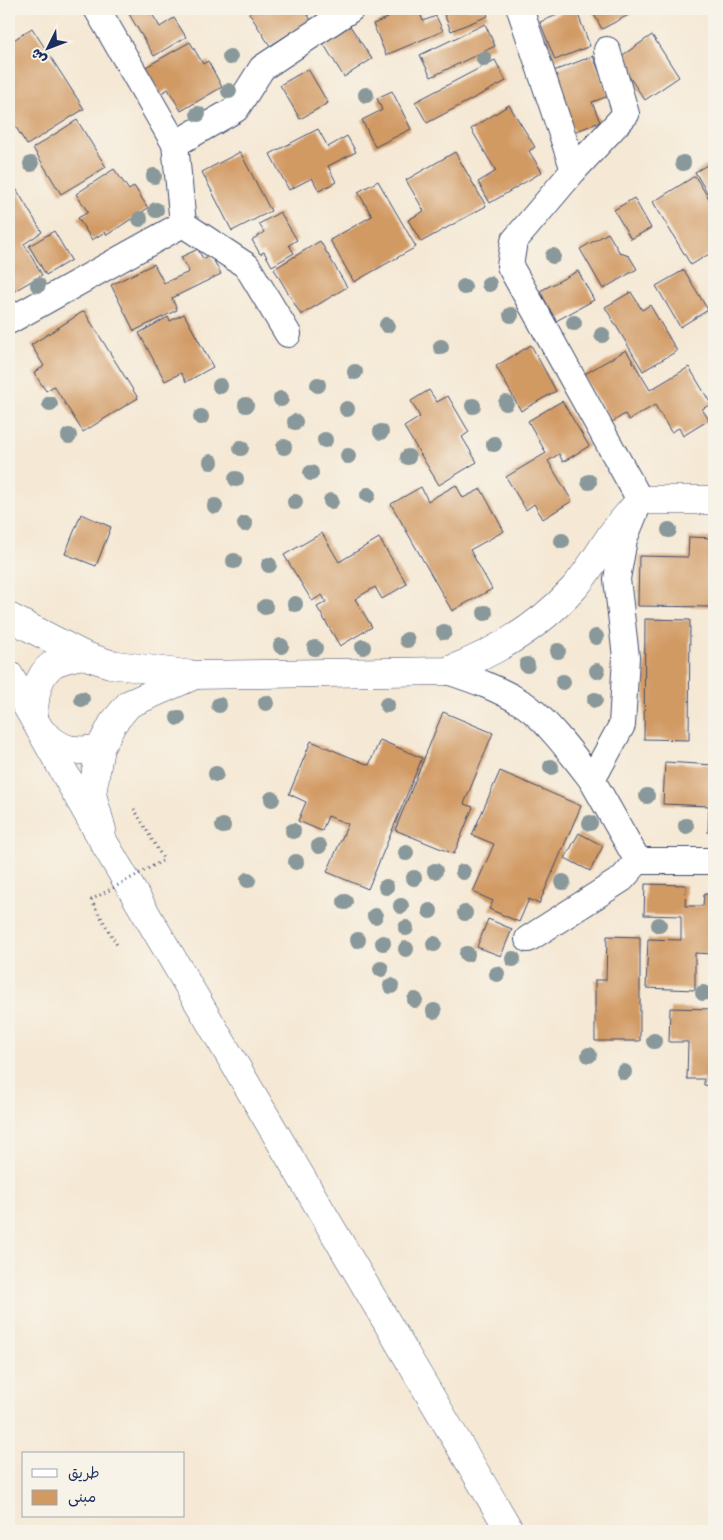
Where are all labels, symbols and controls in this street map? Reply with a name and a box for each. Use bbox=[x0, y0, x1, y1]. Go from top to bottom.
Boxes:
north arrow bbox=[22, 22, 72, 72]
text: ش bbox=[26, 45, 50, 69]
legend bbox=[22, 1452, 185, 1518]
text: طريق bbox=[68, 1462, 100, 1482]
text: مبنى bbox=[68, 1486, 96, 1507]

